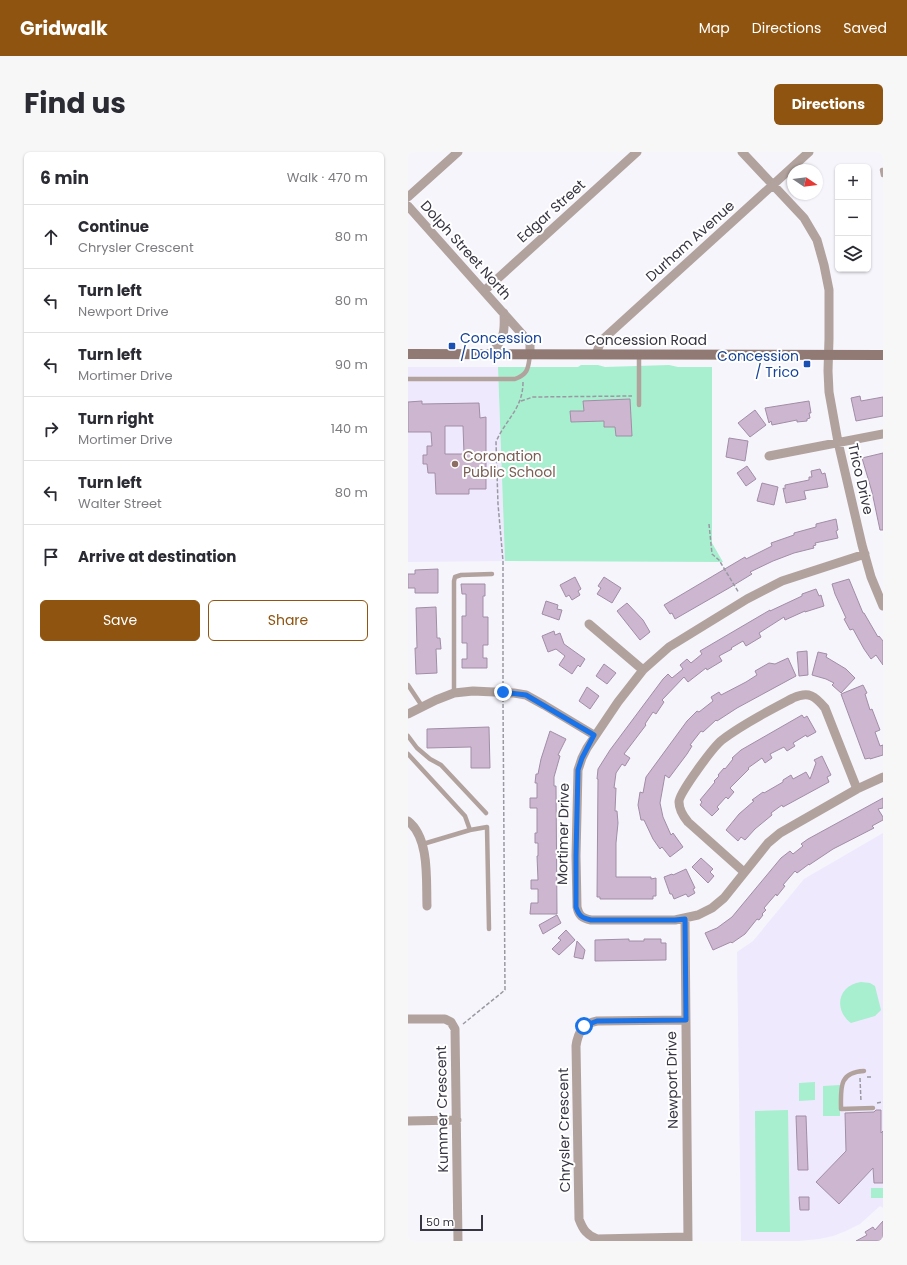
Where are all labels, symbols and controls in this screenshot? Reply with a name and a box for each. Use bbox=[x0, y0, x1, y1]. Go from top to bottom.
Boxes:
text: Gridwalk bbox=[20, 15, 108, 42]
text: Map bbox=[699, 18, 730, 38]
text: Directions bbox=[752, 18, 821, 38]
text: Saved bbox=[843, 18, 887, 38]
text: Find us bbox=[24, 84, 126, 123]
button: Directions bbox=[774, 84, 883, 125]
north arrow bbox=[787, 164, 823, 200]
map controls bbox=[835, 164, 871, 272]
button: + bbox=[835, 164, 871, 200]
text: 6 min bbox=[40, 166, 89, 190]
text: Walk · 470 m bbox=[287, 168, 368, 187]
street label: Edgar Street bbox=[513, 175, 589, 247]
street label: Durham Avenue bbox=[641, 195, 739, 286]
street label: Dolph Street North bbox=[416, 196, 516, 304]
button: − bbox=[835, 200, 871, 236]
text: Continue bbox=[78, 216, 149, 237]
icon: ahead bbox=[40, 226, 62, 248]
text: 80 m bbox=[335, 227, 368, 246]
button: layers bbox=[835, 236, 871, 272]
text: Chrysler Crescent bbox=[78, 238, 194, 257]
text: Turn left bbox=[78, 280, 142, 301]
icon: left bbox=[40, 290, 62, 312]
text: 80 m bbox=[335, 291, 368, 310]
text: Newport Drive bbox=[78, 302, 169, 321]
place label: Concession / Dolph bbox=[460, 328, 542, 364]
street label: Concession Road bbox=[585, 330, 707, 350]
marker: Concession / Dolph bbox=[447, 341, 457, 351]
text: Turn left bbox=[78, 344, 142, 365]
place label: Concession / Trico bbox=[717, 346, 799, 382]
icon: left bbox=[40, 354, 62, 376]
text: 90 m bbox=[335, 355, 368, 374]
marker: Concession / Trico bbox=[802, 359, 812, 369]
text: Mortimer Drive bbox=[78, 366, 173, 385]
text: Turn right bbox=[78, 408, 154, 429]
icon: right bbox=[40, 418, 62, 440]
text: 140 m bbox=[331, 419, 368, 438]
text: Mortimer Drive bbox=[78, 430, 173, 449]
street label: Trico Drive bbox=[843, 441, 879, 517]
place label: Coronation Public School bbox=[463, 446, 556, 482]
marker: Coronation Public School bbox=[450, 459, 460, 469]
text: Turn left bbox=[78, 472, 142, 493]
icon: left bbox=[40, 482, 62, 504]
text: 80 m bbox=[335, 483, 368, 502]
text: Walter Street bbox=[78, 494, 162, 513]
icon: arrive bbox=[40, 546, 62, 568]
text: Arrive at destination bbox=[78, 546, 236, 567]
button: Save bbox=[40, 600, 200, 641]
button: Share bbox=[208, 600, 368, 641]
route end bbox=[494, 683, 512, 701]
street label: Mortimer Drive bbox=[552, 783, 574, 885]
route start bbox=[575, 1017, 593, 1035]
street label: Newport Drive bbox=[661, 1031, 683, 1129]
street label: Kummer Crescent bbox=[431, 1045, 453, 1173]
street label: Chrysler Crescent bbox=[553, 1068, 575, 1192]
scale bar bbox=[420, 1213, 483, 1232]
text: 50 m bbox=[426, 1214, 454, 1230]

